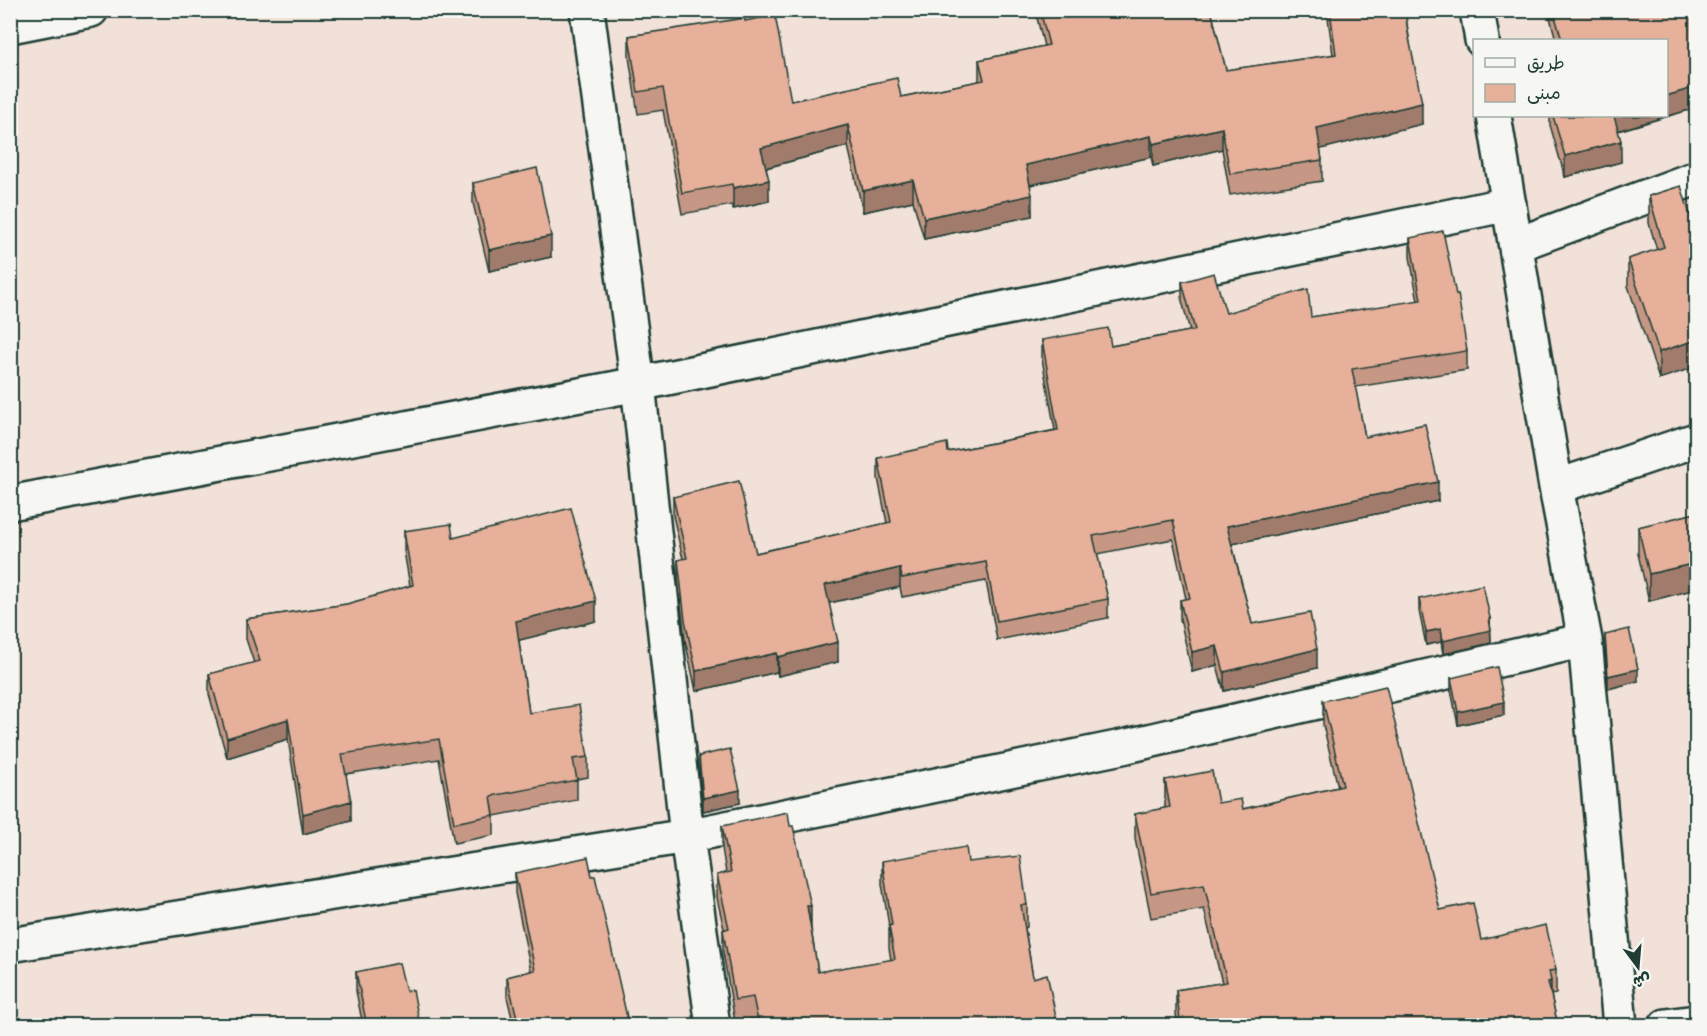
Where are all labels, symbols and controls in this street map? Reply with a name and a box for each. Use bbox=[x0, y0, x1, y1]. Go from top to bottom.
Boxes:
legend bbox=[1473, 39, 1668, 117]
text: طريق bbox=[1527, 52, 1565, 74]
text: مبنى bbox=[1527, 82, 1561, 104]
north arrow bbox=[1608, 937, 1668, 997]
text: ش bbox=[1631, 969, 1653, 992]

